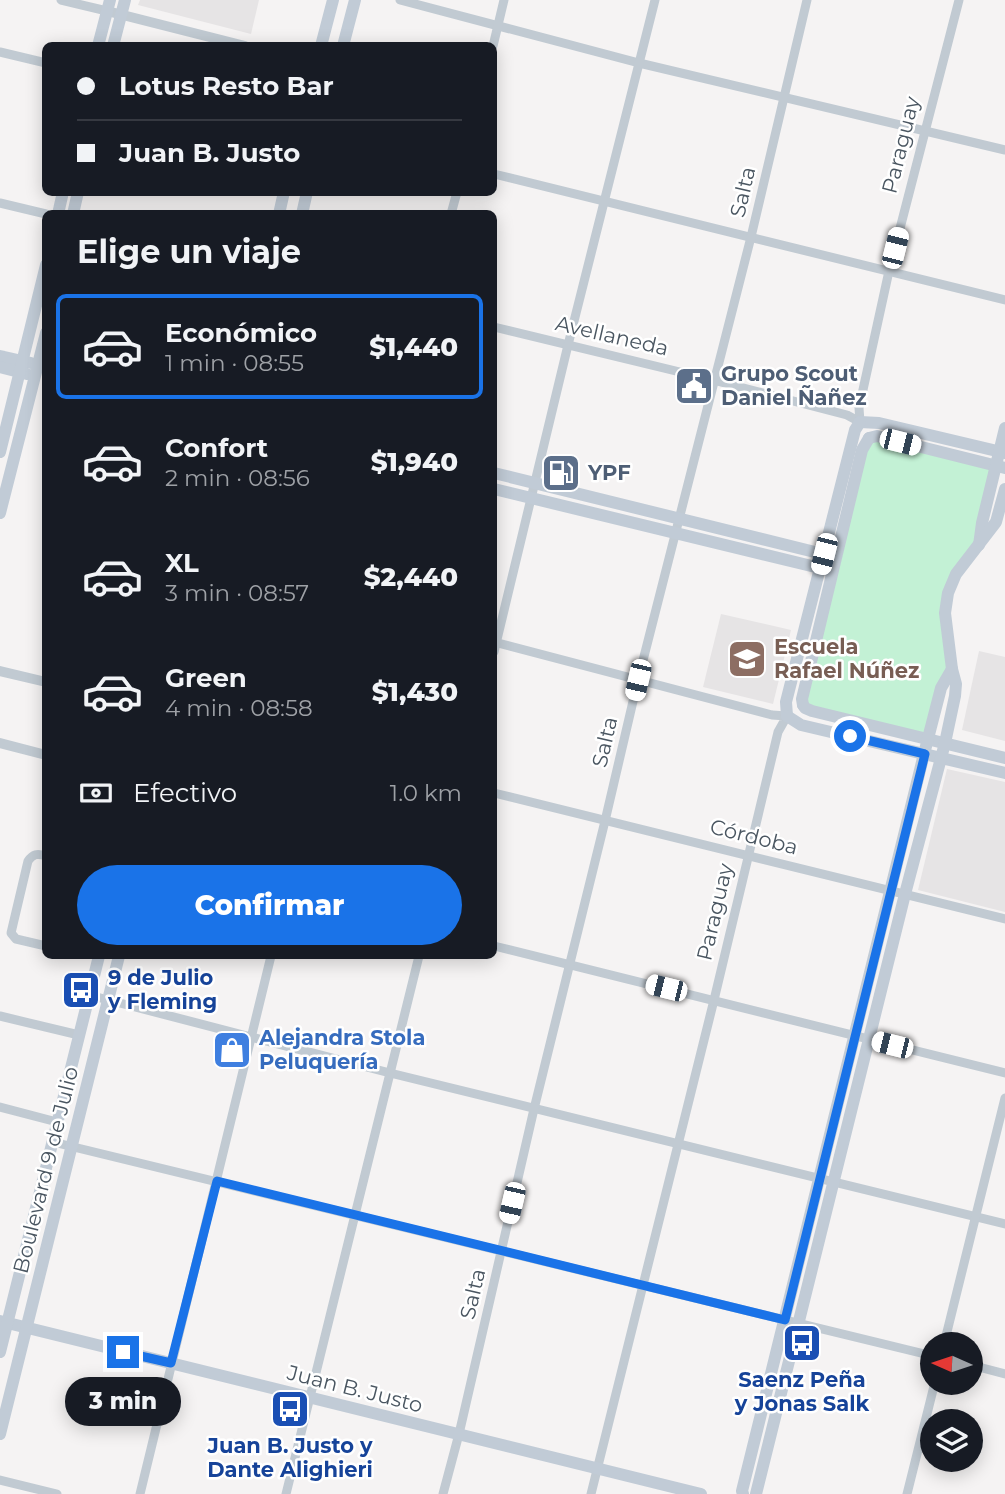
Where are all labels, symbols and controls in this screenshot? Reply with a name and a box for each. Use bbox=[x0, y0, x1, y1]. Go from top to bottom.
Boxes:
text: Lotus Resto Bar bbox=[119, 70, 334, 102]
street label: Paraguay bbox=[876, 93, 925, 196]
text: Juan B. Justo bbox=[119, 137, 300, 169]
street label: Salta bbox=[725, 164, 760, 220]
car bbox=[880, 225, 911, 271]
text: Elige un viaje bbox=[77, 232, 301, 271]
street label: Avellaneda bbox=[553, 310, 671, 361]
icon: car bbox=[81, 315, 144, 378]
text: Económico bbox=[165, 317, 317, 349]
text: $1,440 bbox=[369, 331, 458, 363]
text: 1 min · 08:55 bbox=[165, 349, 304, 377]
place label: Grupo Scout Daniel Ñañez bbox=[721, 361, 867, 410]
public building icon: Grupo Scout Daniel Ñañez bbox=[673, 365, 715, 407]
car bbox=[878, 427, 923, 457]
icon: car bbox=[81, 430, 144, 493]
text: Confort bbox=[165, 432, 268, 464]
text: $1,940 bbox=[371, 446, 458, 478]
fuel station icon: YPF bbox=[540, 452, 582, 494]
place label: YPF bbox=[587, 460, 631, 485]
text: 2 min · 08:56 bbox=[165, 464, 310, 492]
car bbox=[809, 531, 840, 577]
icon: car bbox=[81, 545, 144, 608]
text: XL bbox=[165, 547, 199, 579]
text: $2,440 bbox=[364, 561, 458, 593]
text: 3 min · 08:57 bbox=[165, 579, 309, 607]
place label: Escuela Rafael Núñez bbox=[774, 634, 919, 683]
school or university icon: Escuela Rafael Núñez bbox=[726, 638, 768, 680]
car bbox=[624, 657, 653, 703]
icon: car bbox=[81, 660, 144, 723]
text: Green bbox=[165, 662, 247, 694]
text: $1,430 bbox=[372, 676, 458, 708]
text: 4 min · 08:58 bbox=[165, 694, 313, 722]
street label: Salta bbox=[587, 714, 622, 770]
route start bbox=[834, 720, 866, 752]
icon: cash bbox=[77, 774, 115, 812]
text: Efectivo bbox=[133, 777, 237, 809]
text: 1.0 km bbox=[390, 779, 462, 807]
street label: Córdoba bbox=[708, 814, 801, 859]
street label: Paraguay bbox=[691, 860, 738, 963]
button: Confirmar bbox=[77, 865, 462, 945]
place label: 9 de Julio y Fleming bbox=[107, 965, 217, 1014]
bus stop icon: 9 de Julio y Fleming bbox=[60, 969, 102, 1011]
car bbox=[644, 973, 689, 1003]
place label: Alejandra Stola Peluquería bbox=[258, 1025, 425, 1074]
shop icon: Alejandra Stola Peluquería bbox=[211, 1029, 253, 1071]
car bbox=[870, 1030, 915, 1060]
street label: Boulevard 9 de Julio bbox=[8, 1064, 83, 1276]
car bbox=[498, 1180, 527, 1226]
street label: Salta bbox=[455, 1266, 490, 1322]
bus stop icon: Saenz Peña y Jonas Salk bbox=[781, 1322, 823, 1364]
north arrow bbox=[920, 1332, 984, 1395]
map controls bbox=[920, 1332, 983, 1472]
route end bbox=[107, 1336, 139, 1368]
street label: Juan B. Justo bbox=[284, 1359, 425, 1417]
place label: Saenz Peña y Jonas Salk bbox=[734, 1367, 870, 1416]
callout: 3 min bbox=[65, 1376, 181, 1426]
text: 3 min bbox=[89, 1387, 157, 1415]
bus stop icon: Juan B. Justo y Dante Alighieri bbox=[269, 1388, 311, 1430]
button: layers bbox=[920, 1409, 983, 1472]
place label: Juan B. Justo y Dante Alighieri bbox=[207, 1433, 373, 1482]

